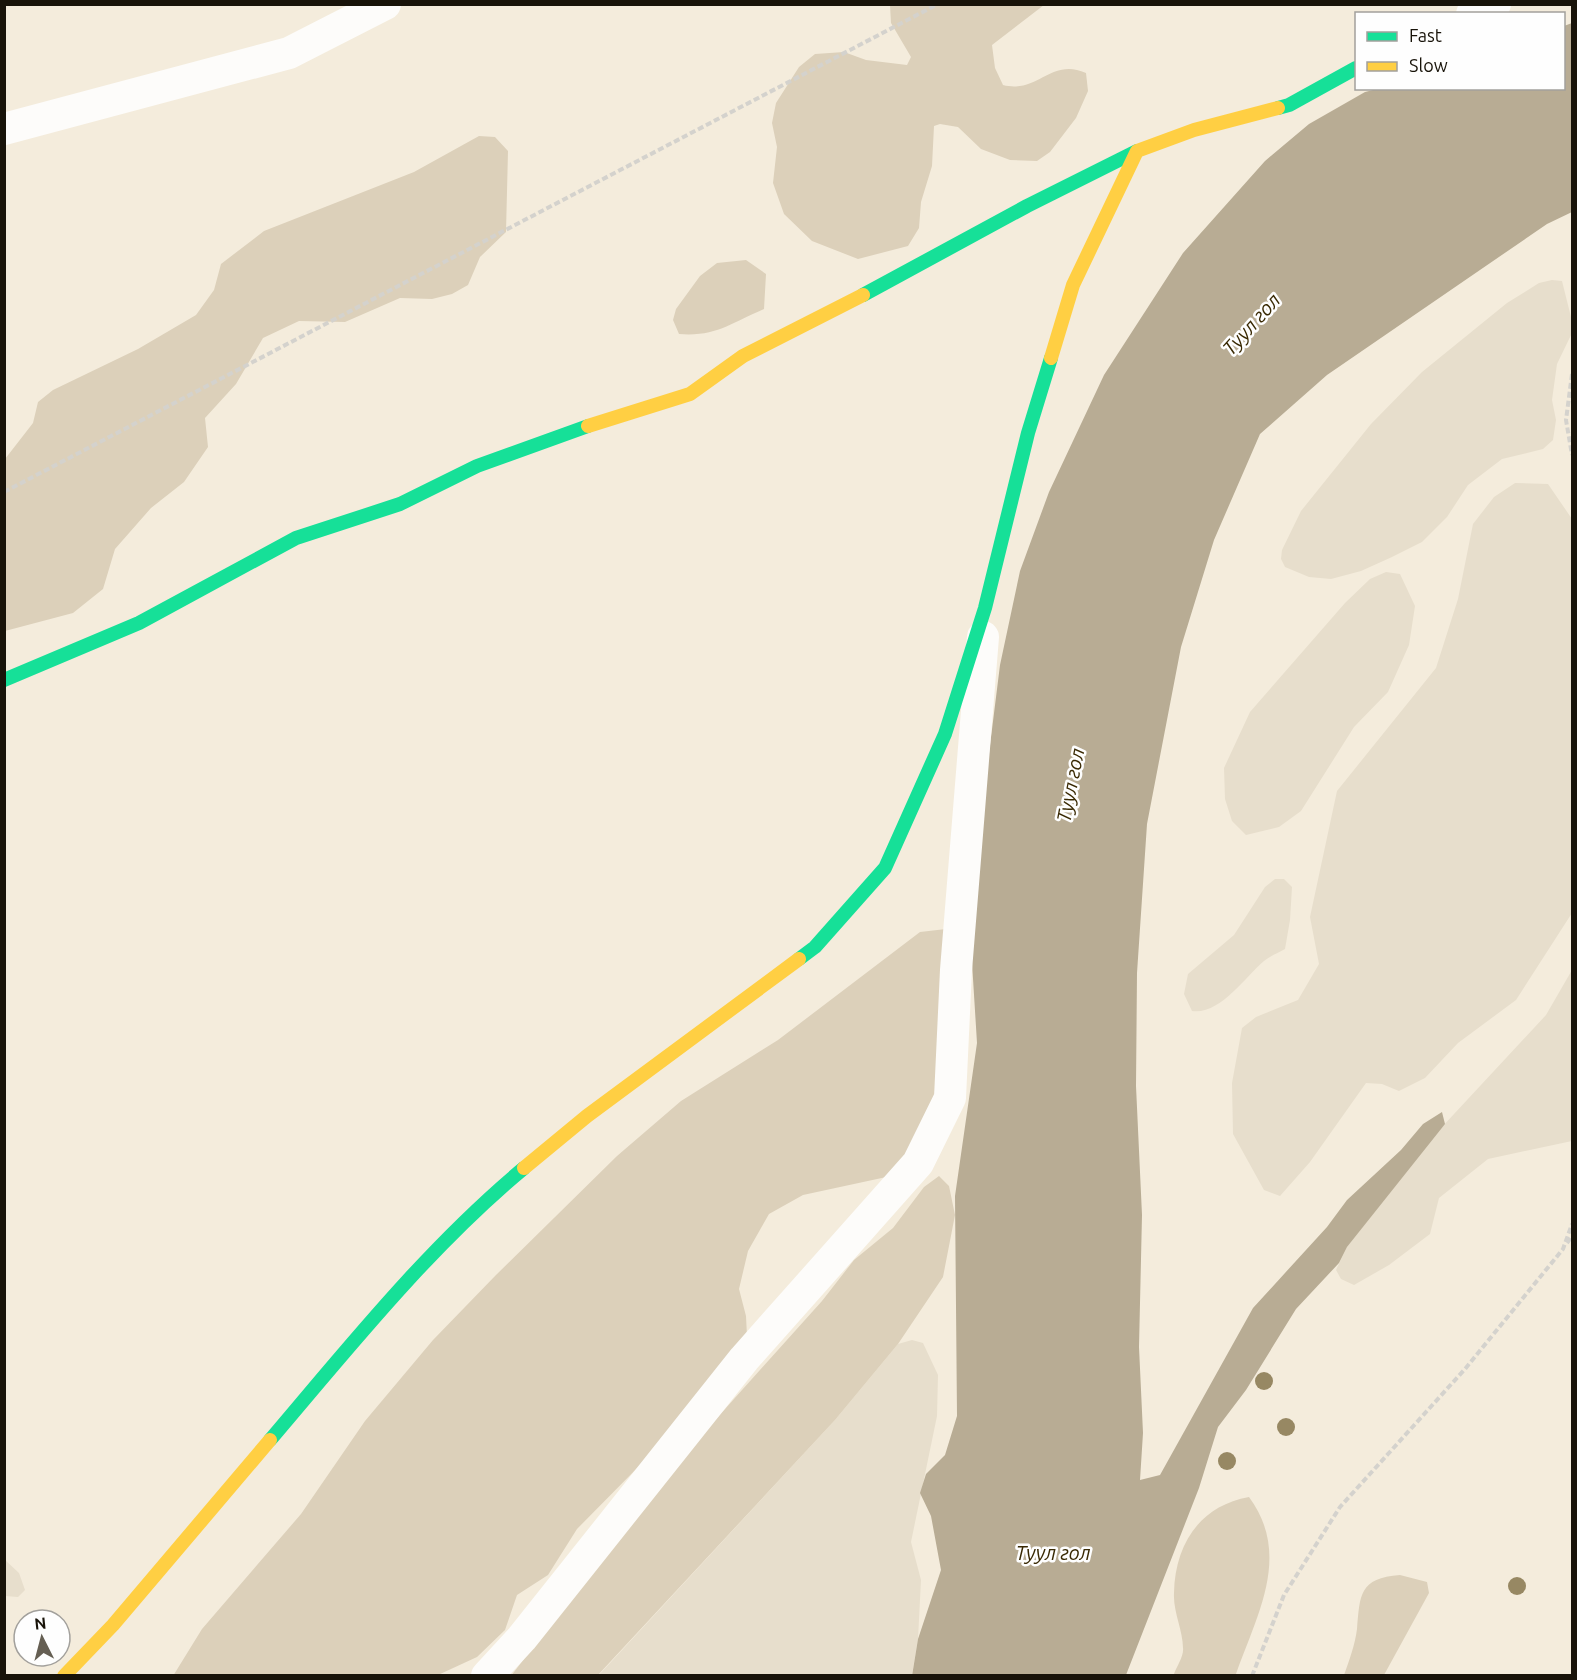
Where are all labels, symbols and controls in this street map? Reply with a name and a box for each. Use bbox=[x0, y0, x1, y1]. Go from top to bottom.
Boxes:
legend bbox=[1355, 12, 1565, 90]
text: Fast bbox=[1409, 25, 1442, 45]
text: Slow bbox=[1409, 55, 1448, 75]
water label: Туул гол bbox=[1217, 288, 1285, 359]
water label: Туул гол bbox=[1052, 746, 1088, 824]
water label: Туул гол bbox=[1016, 1541, 1090, 1564]
north arrow bbox=[12, 1608, 72, 1668]
text: N bbox=[34, 1614, 47, 1633]

